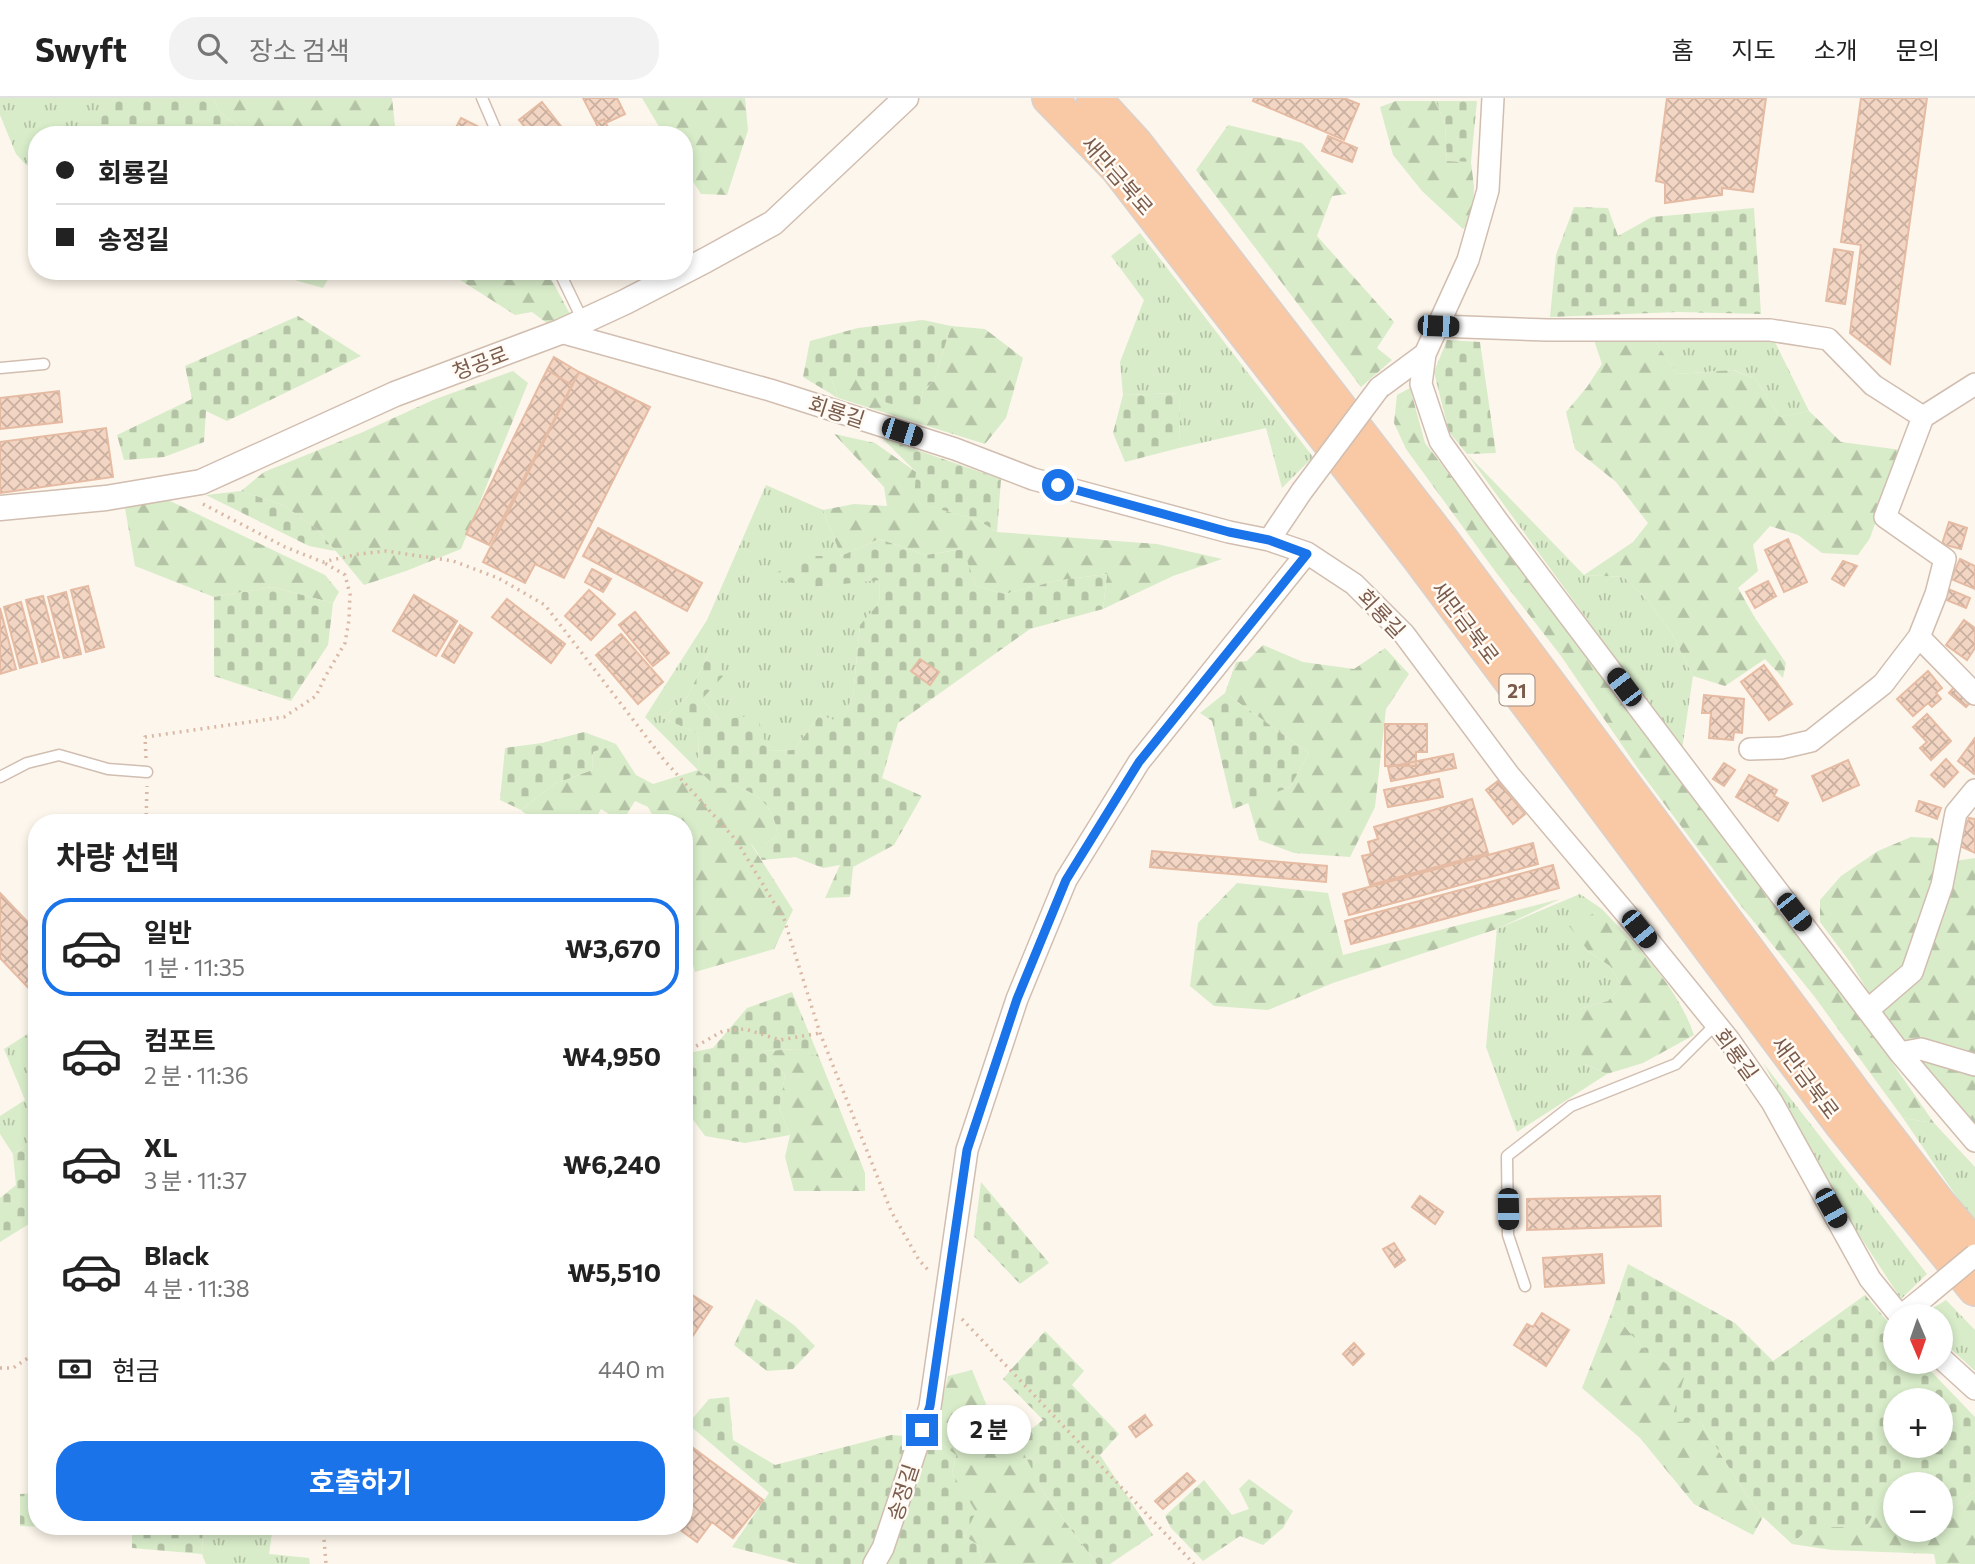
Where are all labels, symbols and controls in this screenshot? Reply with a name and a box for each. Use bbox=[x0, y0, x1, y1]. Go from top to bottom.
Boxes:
search box bbox=[169, 17, 659, 80]
text: Swyft bbox=[35, 28, 127, 69]
icon: search bbox=[193, 29, 231, 67]
text: 장소 검색 bbox=[249, 34, 350, 65]
text: 홈 bbox=[1671, 35, 1693, 64]
text: 지도 bbox=[1731, 35, 1776, 64]
text: 소개 bbox=[1814, 35, 1858, 64]
text: 문의 bbox=[1896, 35, 1940, 64]
street label: 새만금북로 bbox=[1077, 130, 1159, 220]
text: 회룡길 bbox=[98, 156, 170, 187]
text: 송정길 bbox=[98, 223, 170, 254]
car bbox=[1417, 315, 1460, 337]
street label: 청공로 bbox=[448, 340, 512, 384]
street label: 회룡길 bbox=[806, 390, 868, 432]
car bbox=[879, 416, 926, 448]
route start bbox=[1042, 469, 1074, 501]
street label: 새만금북로 bbox=[1427, 576, 1505, 668]
street label: 회룡길 bbox=[1353, 583, 1411, 643]
car bbox=[1603, 664, 1646, 710]
road number: 21 bbox=[1500, 674, 1534, 706]
text: 차량 선택 bbox=[56, 836, 180, 876]
car bbox=[1773, 889, 1816, 935]
car bbox=[1618, 906, 1661, 952]
icon: car bbox=[60, 916, 123, 979]
text: 일반 bbox=[144, 916, 192, 947]
text: ₩3,670 bbox=[565, 932, 661, 963]
text: 1 분 · 11:35 bbox=[144, 953, 245, 981]
street label: 회룡길 bbox=[1710, 1023, 1764, 1085]
icon: car bbox=[60, 1024, 123, 1087]
text: 컴포트 bbox=[144, 1024, 216, 1055]
street label: 새만금북로 bbox=[1767, 1031, 1845, 1123]
text: ₩4,950 bbox=[562, 1040, 661, 1071]
text: 2 분 · 11:36 bbox=[144, 1061, 249, 1089]
text: XL bbox=[144, 1131, 178, 1162]
icon: car bbox=[60, 1132, 123, 1195]
text: ₩6,240 bbox=[563, 1148, 661, 1179]
text: 3 분 · 11:37 bbox=[144, 1166, 247, 1194]
car bbox=[1812, 1185, 1851, 1231]
car bbox=[1498, 1188, 1519, 1230]
text: Black bbox=[144, 1239, 210, 1270]
icon: car bbox=[60, 1240, 123, 1303]
text: ₩5,510 bbox=[567, 1256, 661, 1287]
text: 4 분 · 11:38 bbox=[144, 1274, 250, 1302]
north arrow bbox=[1883, 1304, 1953, 1374]
map controls bbox=[1883, 1304, 1953, 1542]
icon: cash bbox=[56, 1350, 94, 1388]
text: 현금 bbox=[112, 1354, 160, 1385]
text: 440 m bbox=[598, 1355, 665, 1383]
button: + bbox=[1883, 1388, 1953, 1458]
callout: 2 분 bbox=[946, 1406, 1030, 1454]
route end bbox=[906, 1414, 938, 1446]
text: 2 분 bbox=[970, 1415, 1008, 1443]
button: 호출하기 bbox=[56, 1441, 665, 1521]
street label: 송정길 bbox=[881, 1461, 923, 1523]
button: − bbox=[1883, 1472, 1953, 1542]

